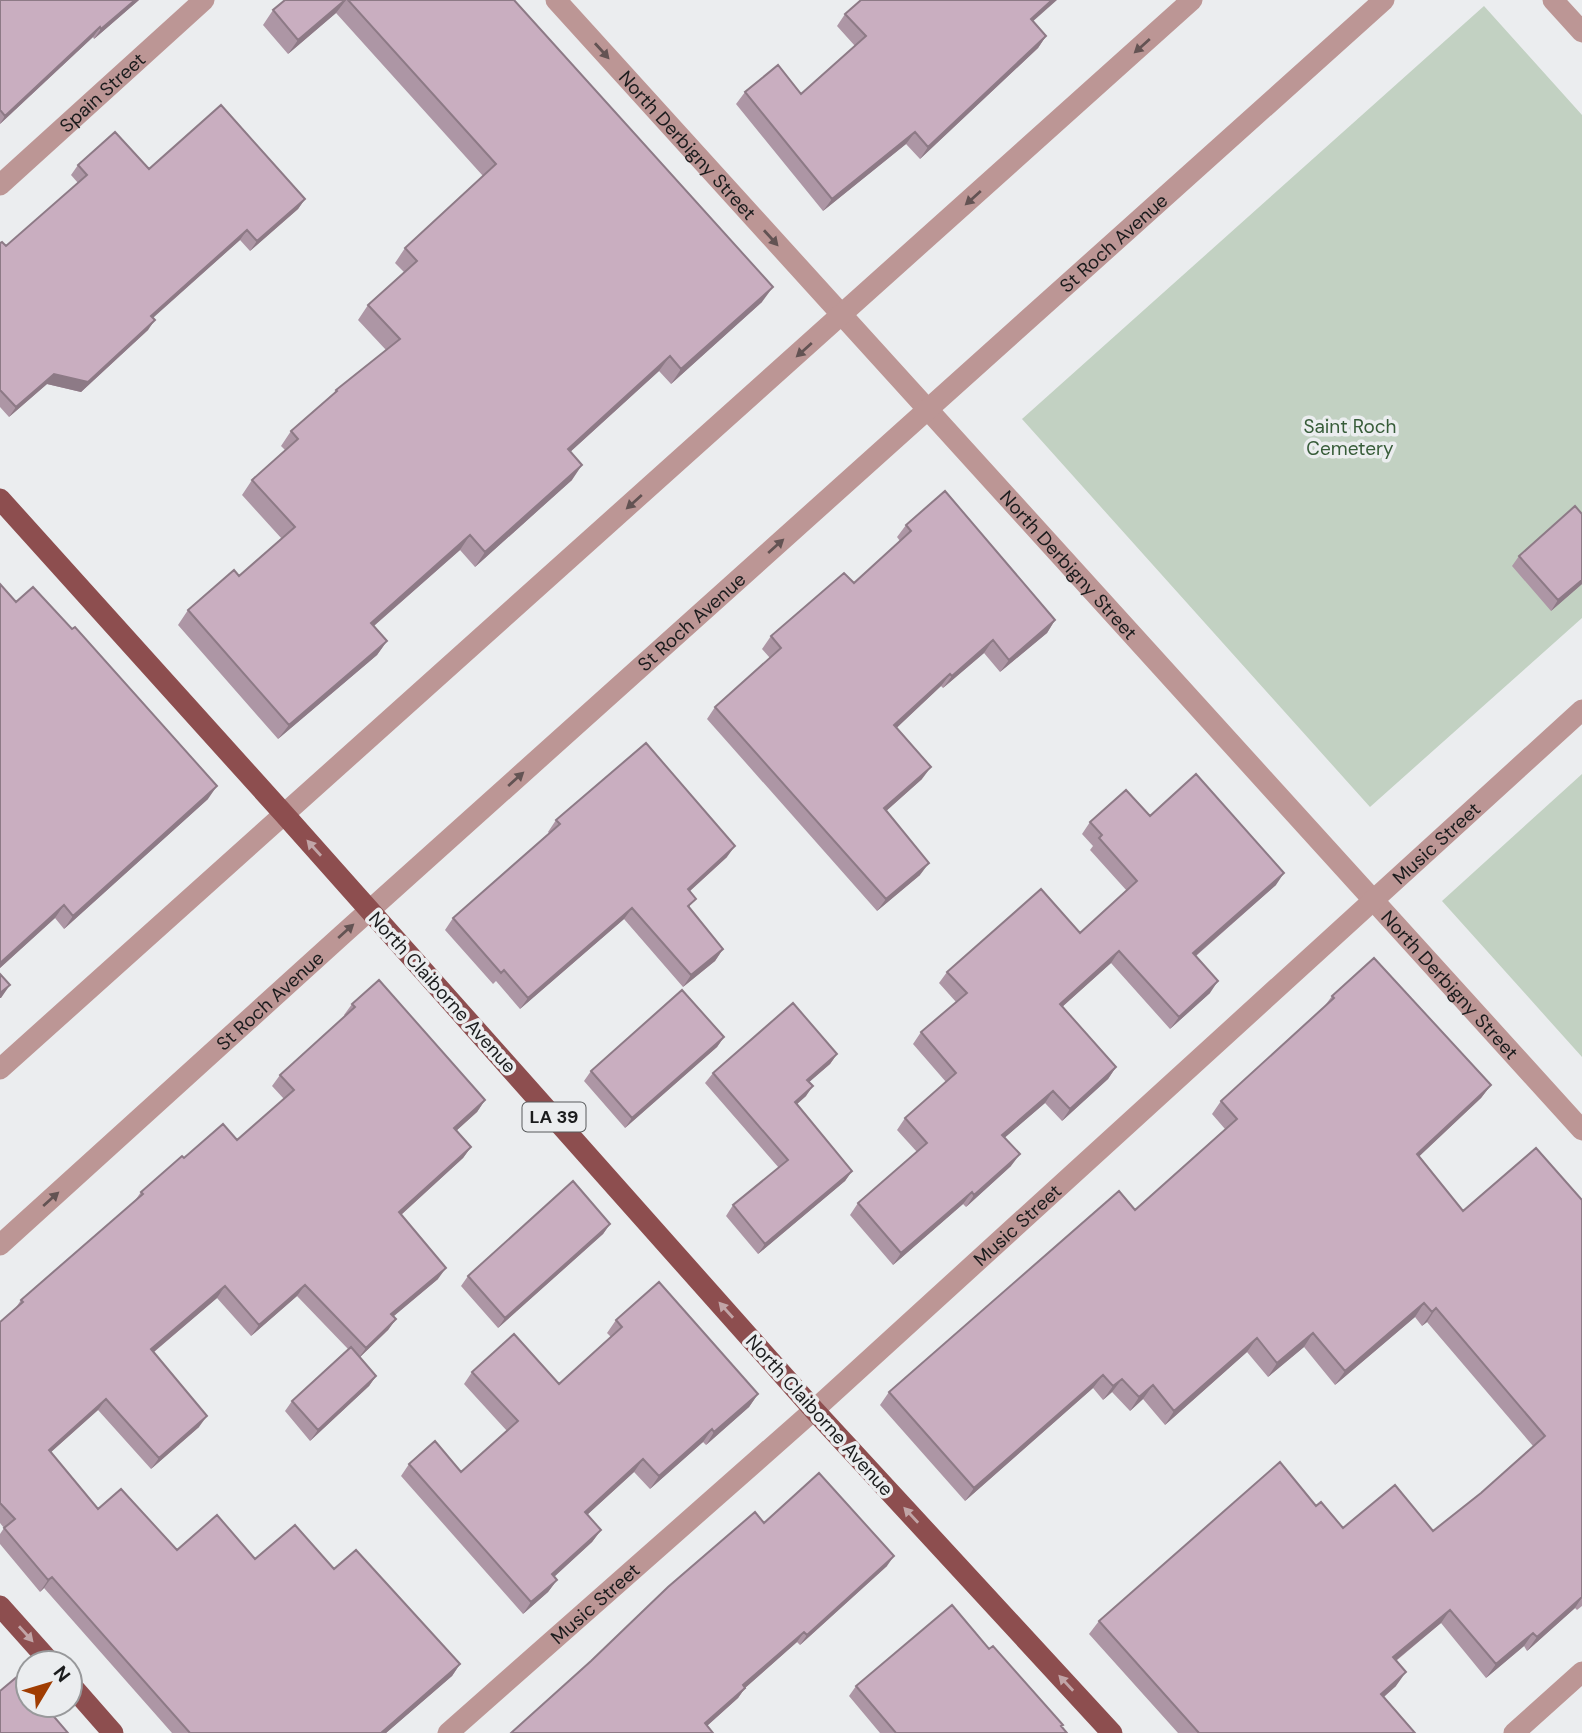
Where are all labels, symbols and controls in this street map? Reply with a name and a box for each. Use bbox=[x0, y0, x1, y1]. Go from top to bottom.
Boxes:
one-way arrow bbox=[1133, 38, 1150, 53]
one-way arrow bbox=[594, 42, 610, 60]
street label: Spain Street bbox=[54, 47, 151, 138]
street label: North Derbigny Street bbox=[613, 66, 762, 225]
street label: St Roch Avenue bbox=[1054, 188, 1173, 298]
one-way arrow bbox=[964, 190, 982, 206]
one-way arrow bbox=[762, 229, 778, 246]
one-way arrow bbox=[795, 342, 812, 357]
park label: Saint Roch Cemetery bbox=[1303, 414, 1397, 461]
street label: North Derbigny Street bbox=[994, 485, 1143, 645]
one-way arrow bbox=[625, 494, 643, 510]
one-way arrow bbox=[768, 538, 785, 554]
street label: St Roch Avenue bbox=[632, 567, 751, 677]
one-way arrow bbox=[507, 772, 524, 787]
street label: Music Street bbox=[1387, 797, 1486, 890]
one-way arrow bbox=[307, 839, 322, 856]
street label: North Derbigny Street bbox=[1376, 905, 1524, 1065]
street label: North Claiborne Avenue bbox=[363, 906, 522, 1078]
one-way arrow bbox=[337, 923, 355, 939]
street label: St Roch Avenue bbox=[211, 946, 329, 1056]
road number: LA 39 bbox=[522, 1102, 586, 1132]
street label: Music Street bbox=[968, 1179, 1067, 1272]
one-way arrow bbox=[42, 1191, 59, 1207]
one-way arrow bbox=[719, 1302, 734, 1319]
street label: North Claiborne Avenue bbox=[740, 1329, 899, 1501]
one-way arrow bbox=[904, 1507, 920, 1524]
street label: Music Street bbox=[545, 1558, 645, 1650]
one-way arrow bbox=[17, 1625, 33, 1642]
north arrow bbox=[14, 1649, 84, 1719]
text: N bbox=[48, 1661, 76, 1687]
one-way arrow bbox=[1058, 1675, 1074, 1692]

